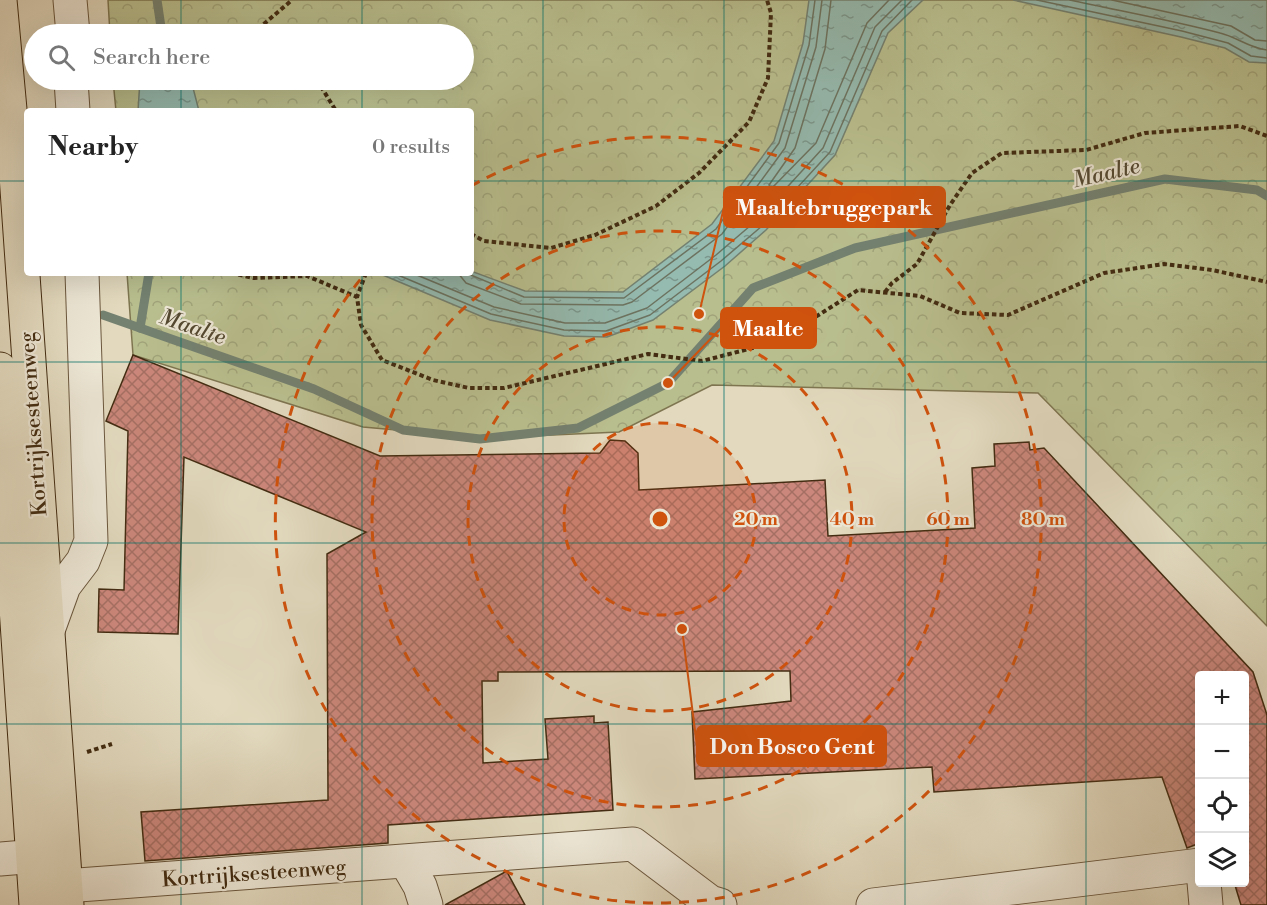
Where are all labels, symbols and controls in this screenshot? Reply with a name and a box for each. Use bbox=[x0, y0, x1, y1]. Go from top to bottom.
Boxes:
search box bbox=[24, 24, 474, 90]
icon: search bbox=[45, 41, 78, 74]
text: Search here bbox=[93, 44, 210, 71]
text: Nearby bbox=[48, 131, 138, 163]
text: 0 results bbox=[372, 135, 450, 160]
water label: Maalte bbox=[1070, 153, 1143, 194]
callout: Maaltebruggepark bbox=[724, 187, 945, 227]
text: Maaltebruggepark bbox=[736, 195, 933, 222]
water label: Maalte bbox=[156, 304, 229, 351]
callout: Maalte bbox=[721, 308, 816, 348]
text: Maalte bbox=[732, 316, 804, 343]
street label: Kortrijksesteenweg bbox=[15, 331, 53, 517]
text: 20 m bbox=[734, 508, 778, 531]
text: 40 m bbox=[830, 508, 875, 531]
text: 60 m bbox=[926, 508, 970, 531]
text: 80 m bbox=[1021, 508, 1066, 531]
centre of rings bbox=[650, 509, 670, 529]
map controls bbox=[1195, 671, 1249, 887]
button: + bbox=[1195, 671, 1249, 725]
button: − bbox=[1195, 725, 1249, 779]
callout: Don Bosco Gent bbox=[697, 726, 886, 766]
text: Don Bosco Gent bbox=[710, 734, 875, 761]
button: locate bbox=[1195, 779, 1249, 833]
button: layers bbox=[1195, 833, 1249, 887]
street label: Kortrijksesteenweg bbox=[161, 855, 347, 893]

